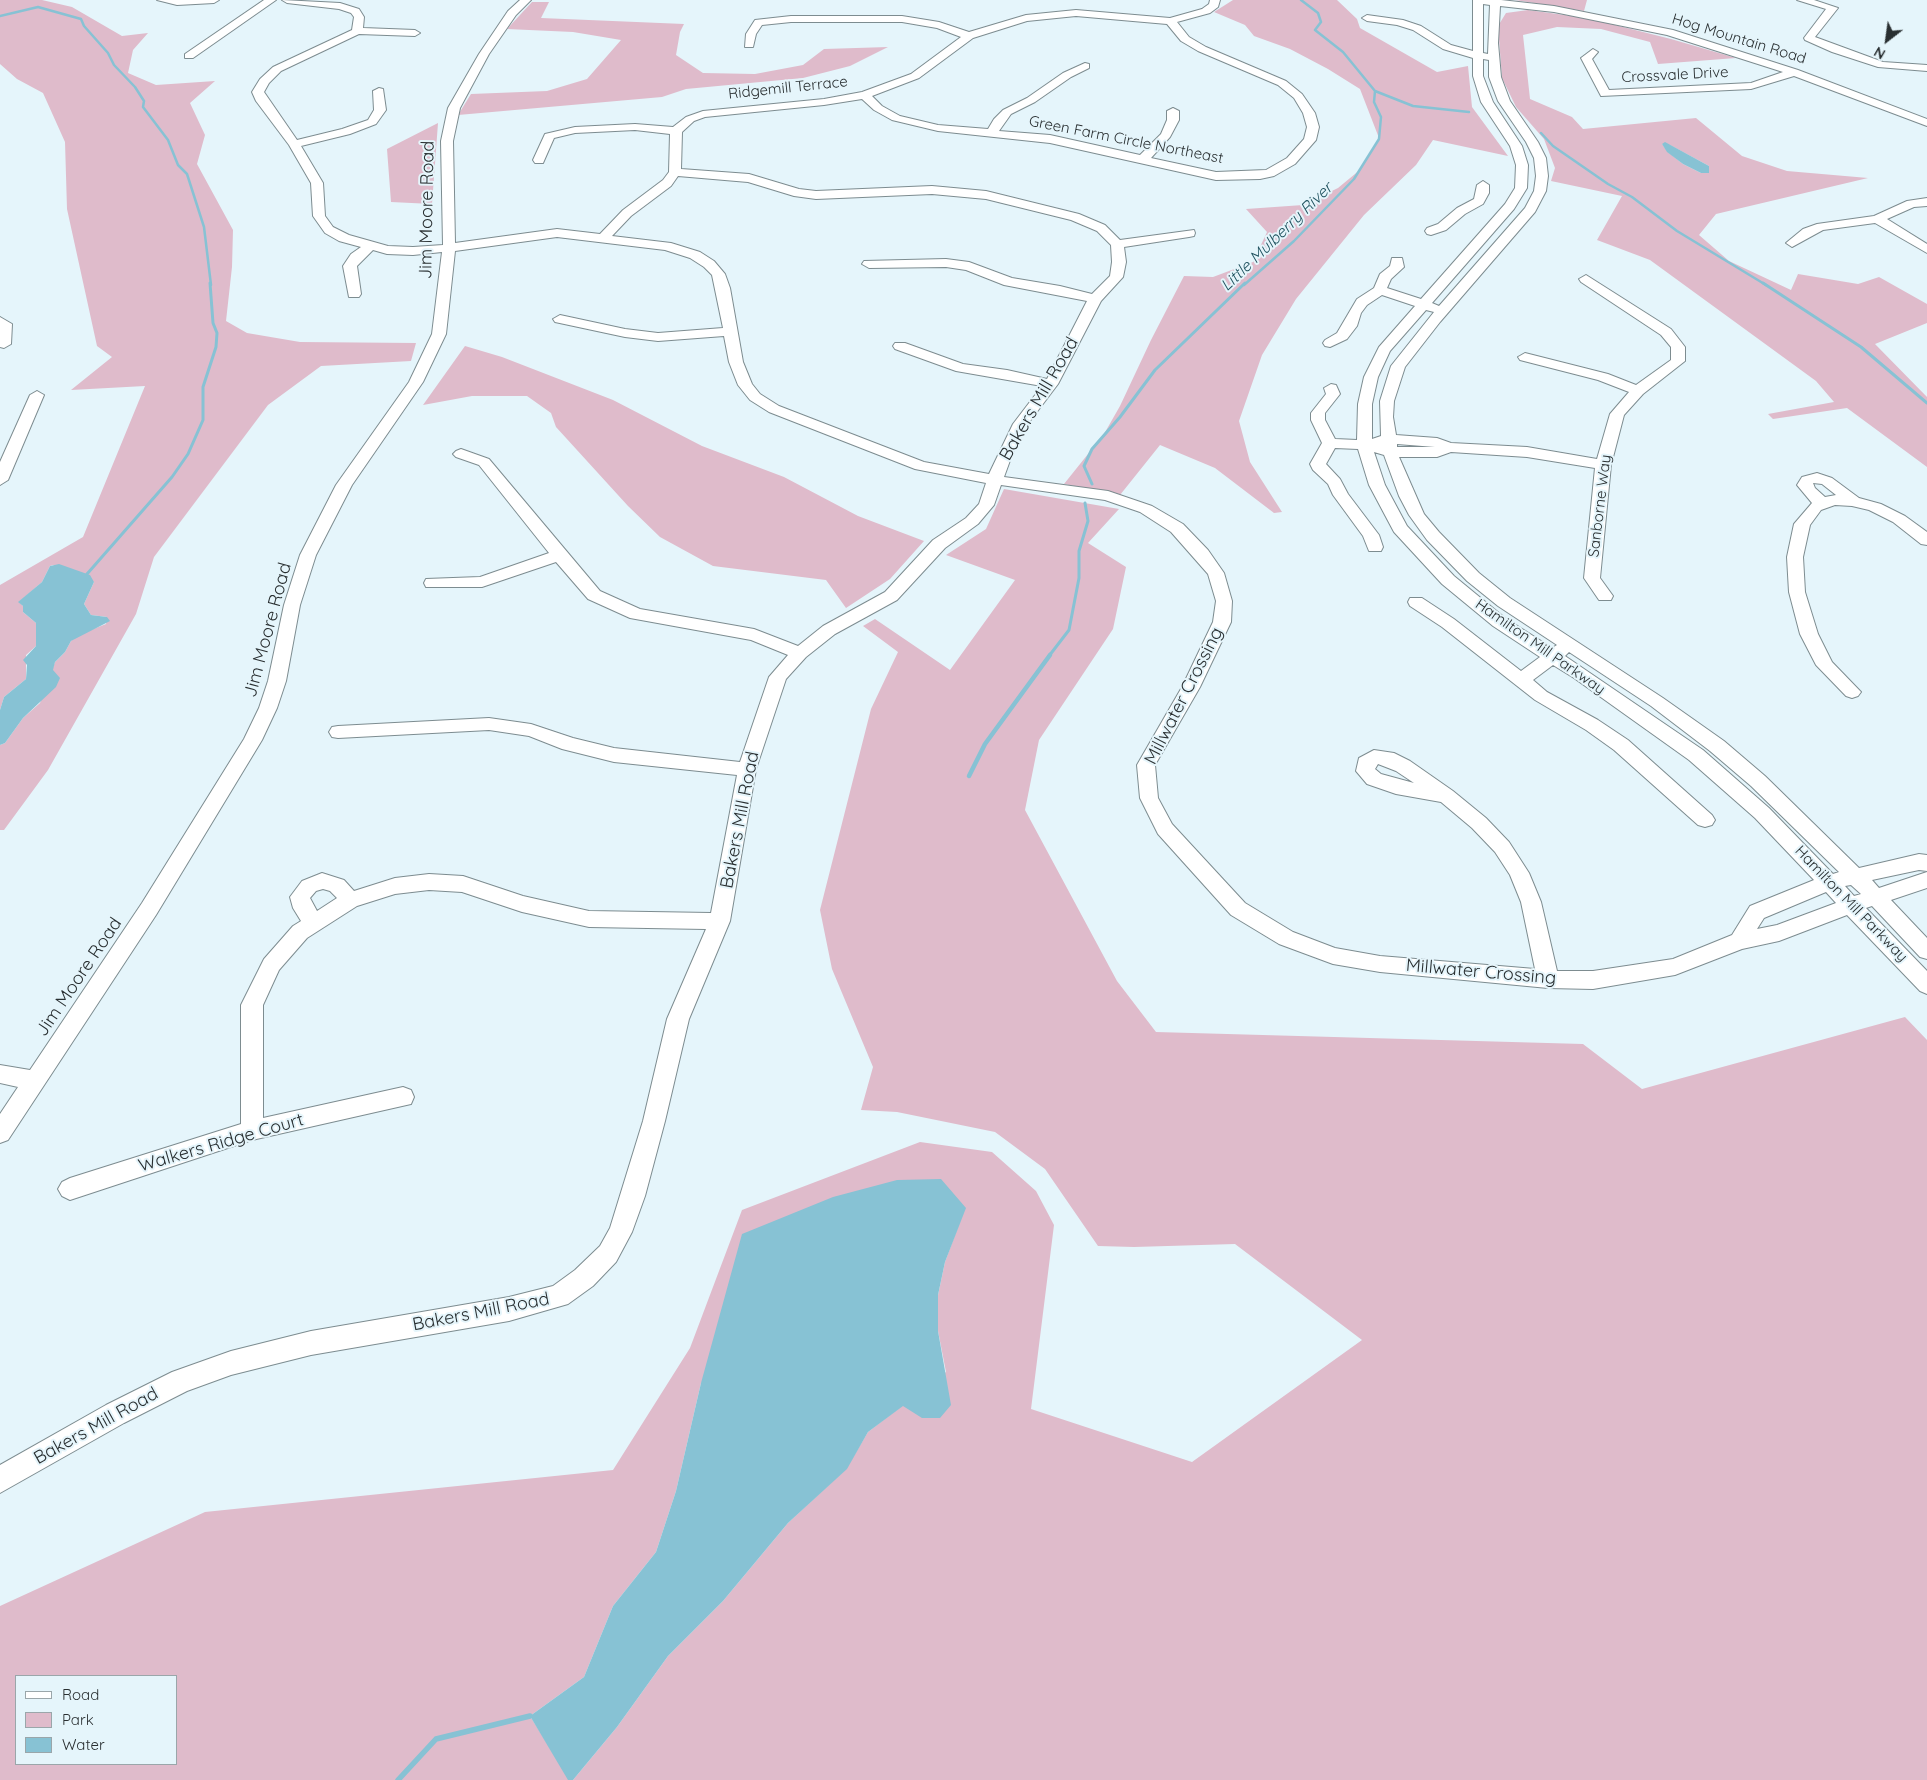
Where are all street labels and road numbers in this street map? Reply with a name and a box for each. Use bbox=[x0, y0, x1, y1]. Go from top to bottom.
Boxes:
street label: Hog Mountain Road bbox=[1670, 10, 1808, 68]
street label: Crossvale Drive bbox=[1621, 63, 1729, 87]
street label: Ridgemill Terrace bbox=[727, 73, 849, 103]
street label: Green Farm Circle Northeast bbox=[1027, 112, 1225, 168]
street label: Jim Moore Road bbox=[415, 141, 439, 279]
street label: Bakers Mill Road bbox=[995, 333, 1083, 465]
street label: Sanborne Way bbox=[1585, 454, 1615, 558]
street label: Jim Moore Road bbox=[240, 560, 296, 700]
street label: Hamilton Mill Parkway bbox=[1472, 595, 1608, 699]
street label: Millwater Crossing bbox=[1140, 624, 1228, 768]
street label: Bakers Mill Road bbox=[716, 750, 764, 890]
street label: Hamilton Mill Parkway bbox=[1791, 842, 1911, 966]
street label: Jim Moore Road bbox=[31, 914, 127, 1040]
street label: Millwater Crossing bbox=[1405, 955, 1557, 989]
street label: Walkers Ridge Court bbox=[136, 1109, 306, 1177]
street label: Bakers Mill Road bbox=[411, 1288, 551, 1336]
street label: Bakers Mill Road bbox=[30, 1383, 162, 1469]

